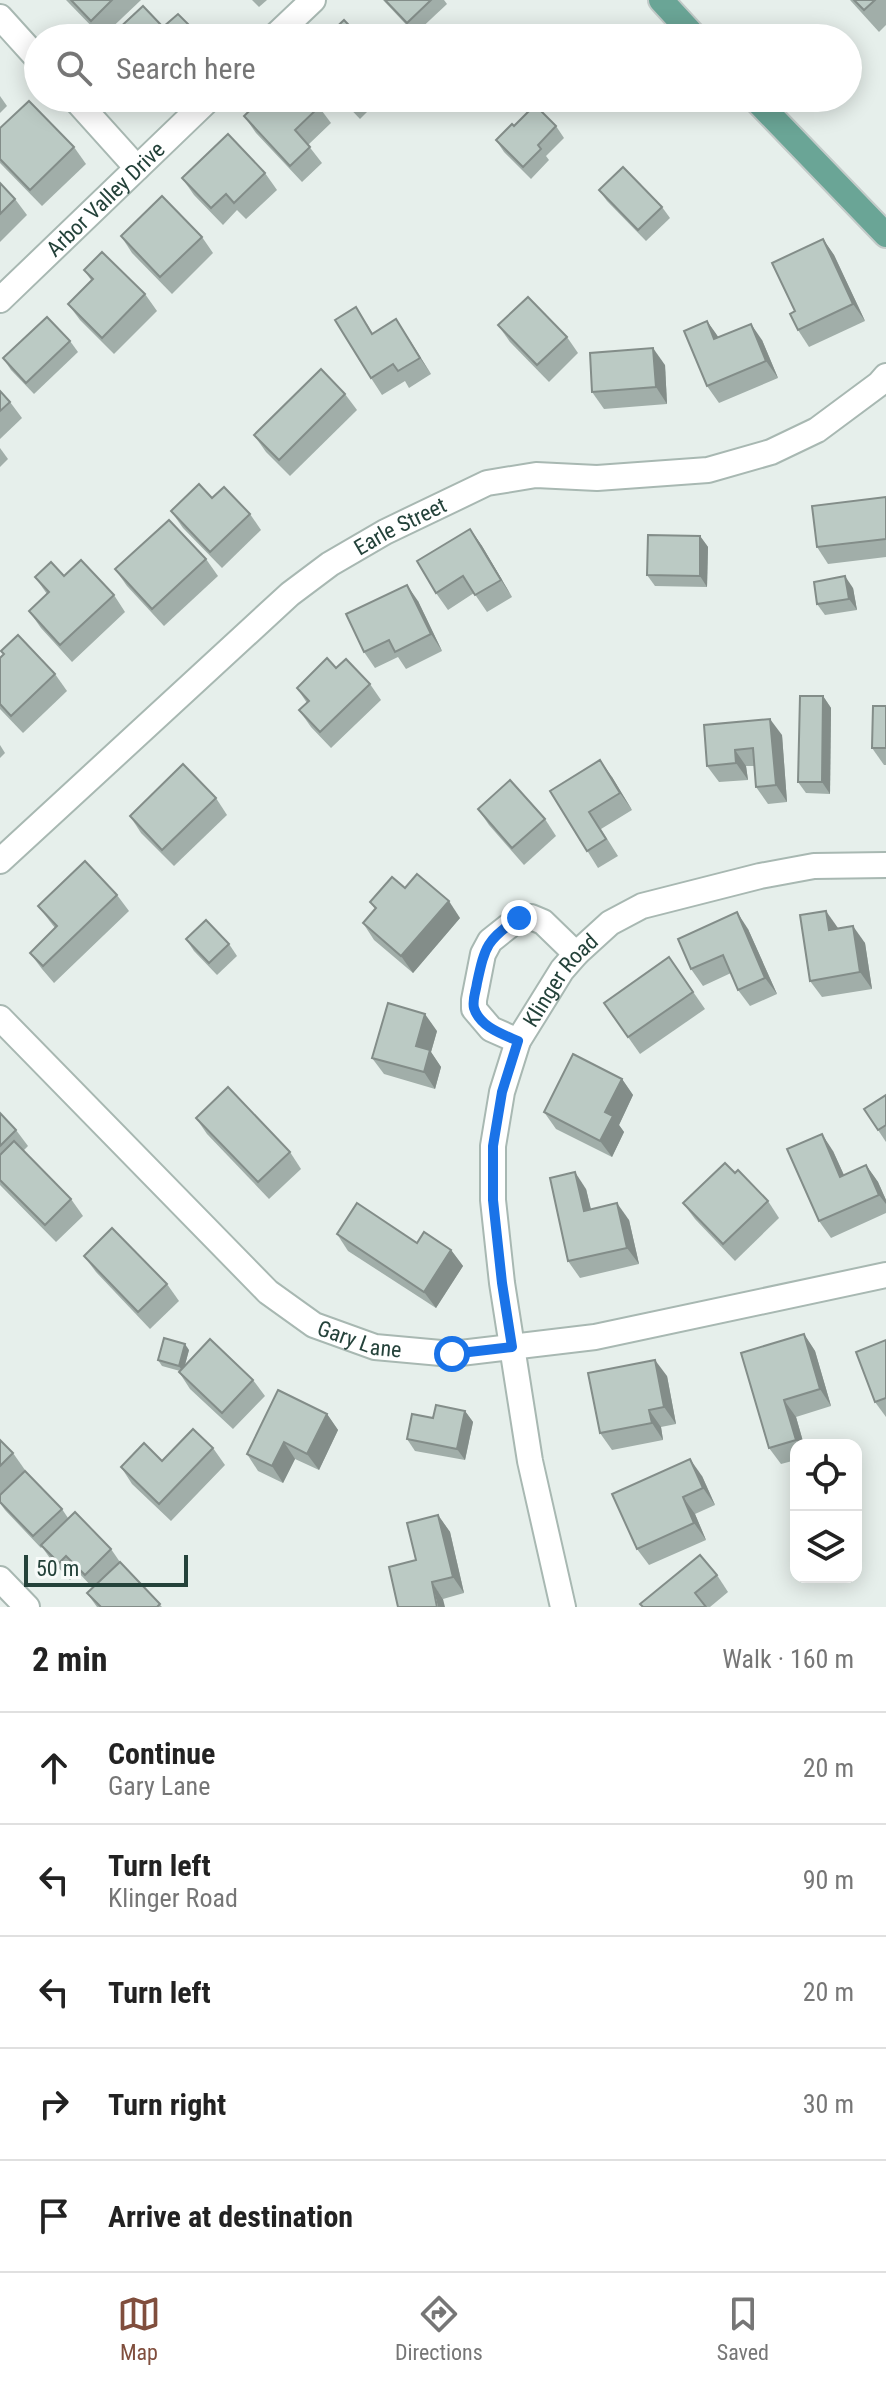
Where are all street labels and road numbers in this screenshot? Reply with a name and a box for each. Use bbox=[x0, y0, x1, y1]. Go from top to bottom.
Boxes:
street label: Arbor Valley Drive bbox=[41, 136, 169, 261]
street label: Earle Street bbox=[349, 492, 450, 560]
street label: Klinger Road bbox=[518, 928, 603, 1031]
street label: Gary Lane bbox=[314, 1315, 403, 1362]

